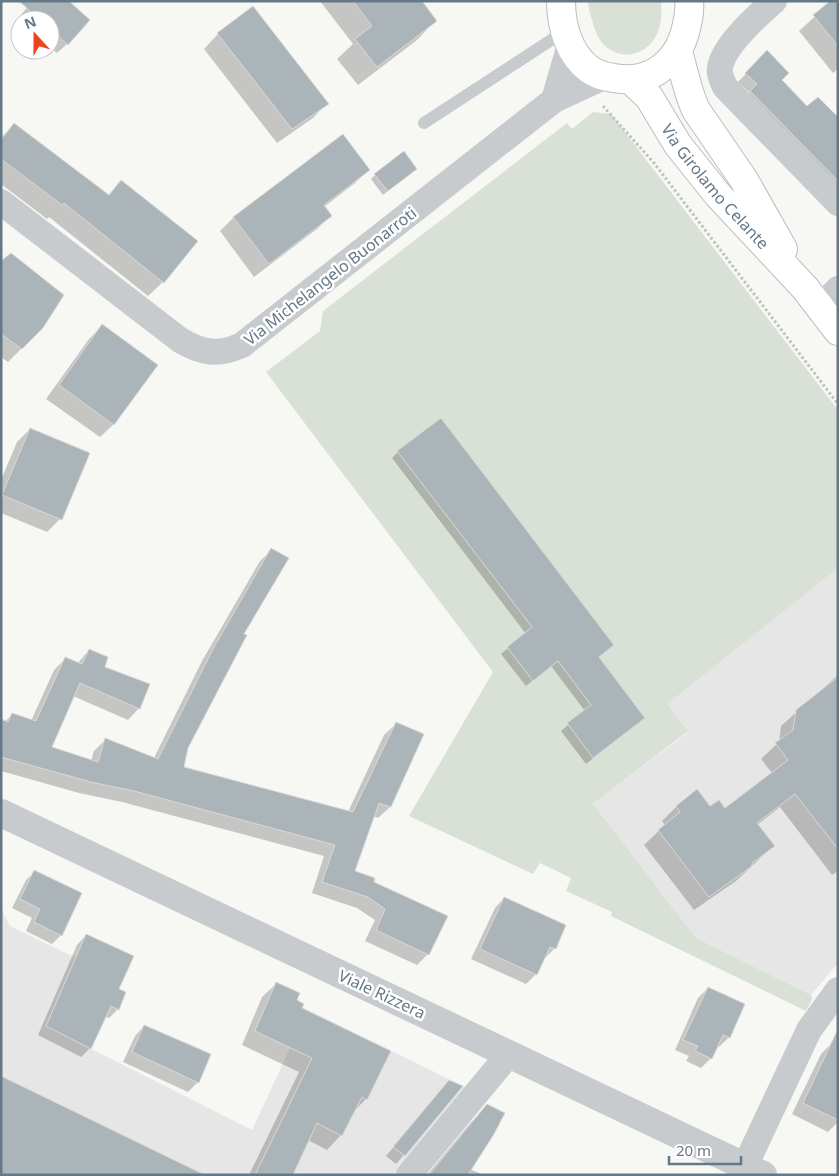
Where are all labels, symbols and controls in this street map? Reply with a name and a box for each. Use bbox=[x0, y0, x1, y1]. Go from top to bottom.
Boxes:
north arrow bbox=[10, 10, 60, 60]
text: N bbox=[21, 11, 39, 33]
street label: Via Girolamo Celante bbox=[657, 119, 774, 254]
street label: Via Michelangelo Buonarroti bbox=[239, 202, 421, 350]
street label: Viale Rizzera bbox=[335, 964, 429, 1024]
scale bar bbox=[669, 1134, 742, 1166]
text: 20 m bbox=[676, 1140, 711, 1160]

